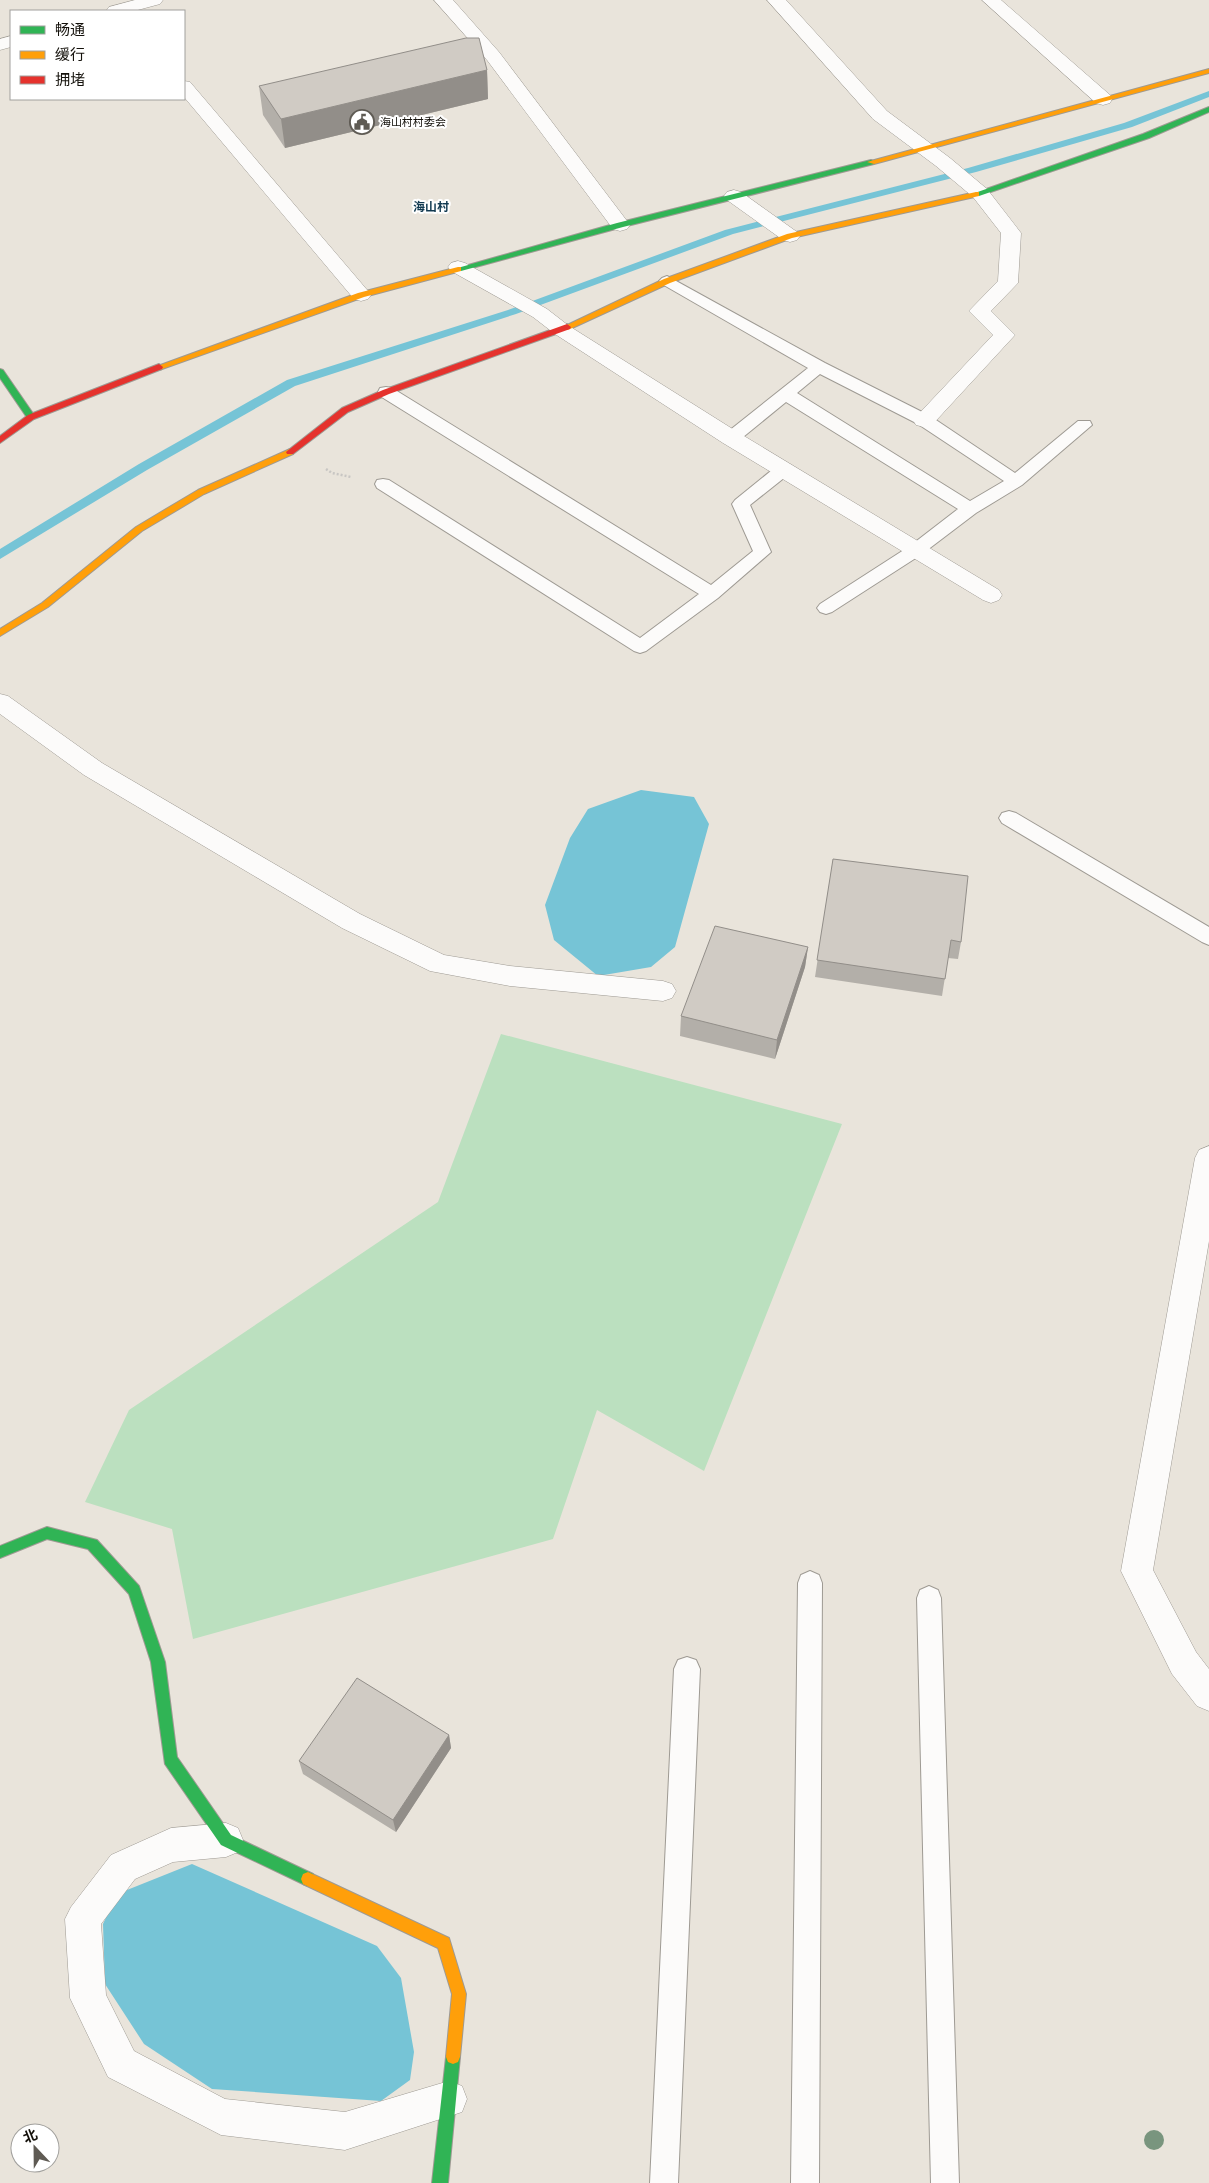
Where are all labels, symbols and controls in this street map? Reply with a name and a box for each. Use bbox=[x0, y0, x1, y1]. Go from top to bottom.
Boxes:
legend bbox=[10, 10, 185, 100]
text: 畅通 bbox=[55, 19, 85, 40]
text: 缓行 bbox=[55, 44, 85, 65]
text: 拥堵 bbox=[55, 69, 85, 90]
public building icon: 海山村村委会 bbox=[349, 109, 375, 135]
place label: 海山村村委会 bbox=[380, 115, 446, 129]
district label: 海山村 bbox=[413, 199, 449, 215]
north arrow bbox=[10, 2123, 60, 2173]
text: 北 bbox=[20, 2125, 40, 2147]

